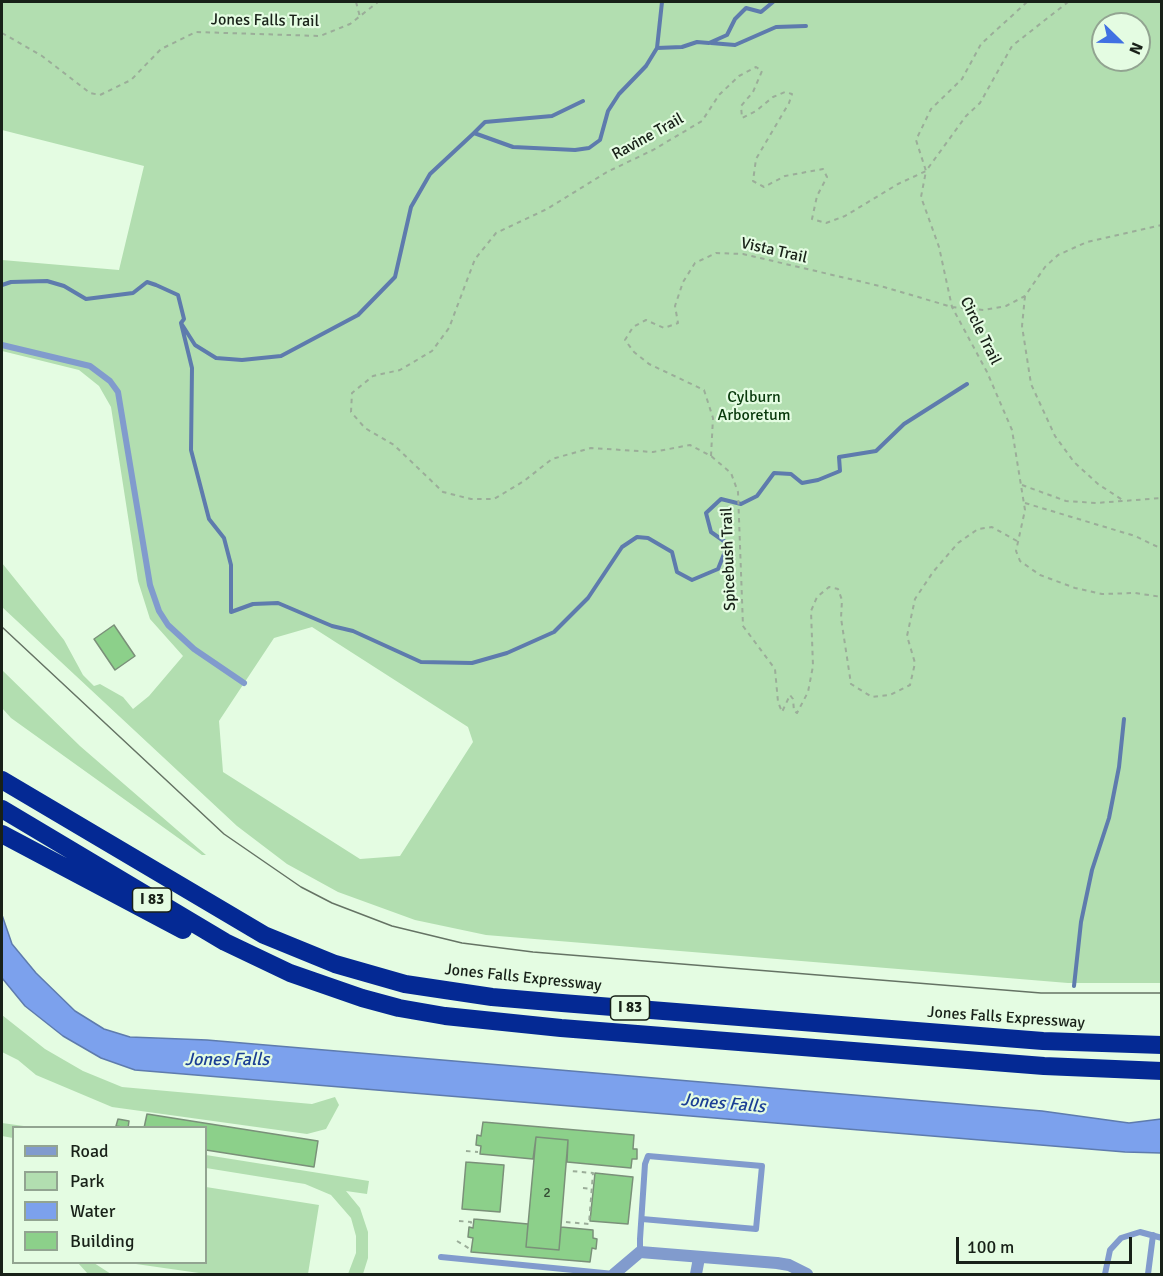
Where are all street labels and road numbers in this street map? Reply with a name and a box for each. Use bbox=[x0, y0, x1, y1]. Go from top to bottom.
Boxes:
street label: Jones Falls Trail bbox=[211, 10, 319, 32]
street label: Ravine Trail bbox=[609, 109, 687, 165]
street label: Vista Trail bbox=[739, 234, 809, 268]
street label: Circle Trail bbox=[955, 294, 1005, 368]
street label: Spicebush Trail bbox=[718, 507, 740, 611]
road number: I 83 bbox=[132, 888, 172, 912]
street label: Jones Falls Expressway bbox=[444, 960, 602, 996]
road number: I 83 bbox=[610, 996, 650, 1020]
street label: Jones Falls Expressway bbox=[927, 1003, 1085, 1033]

